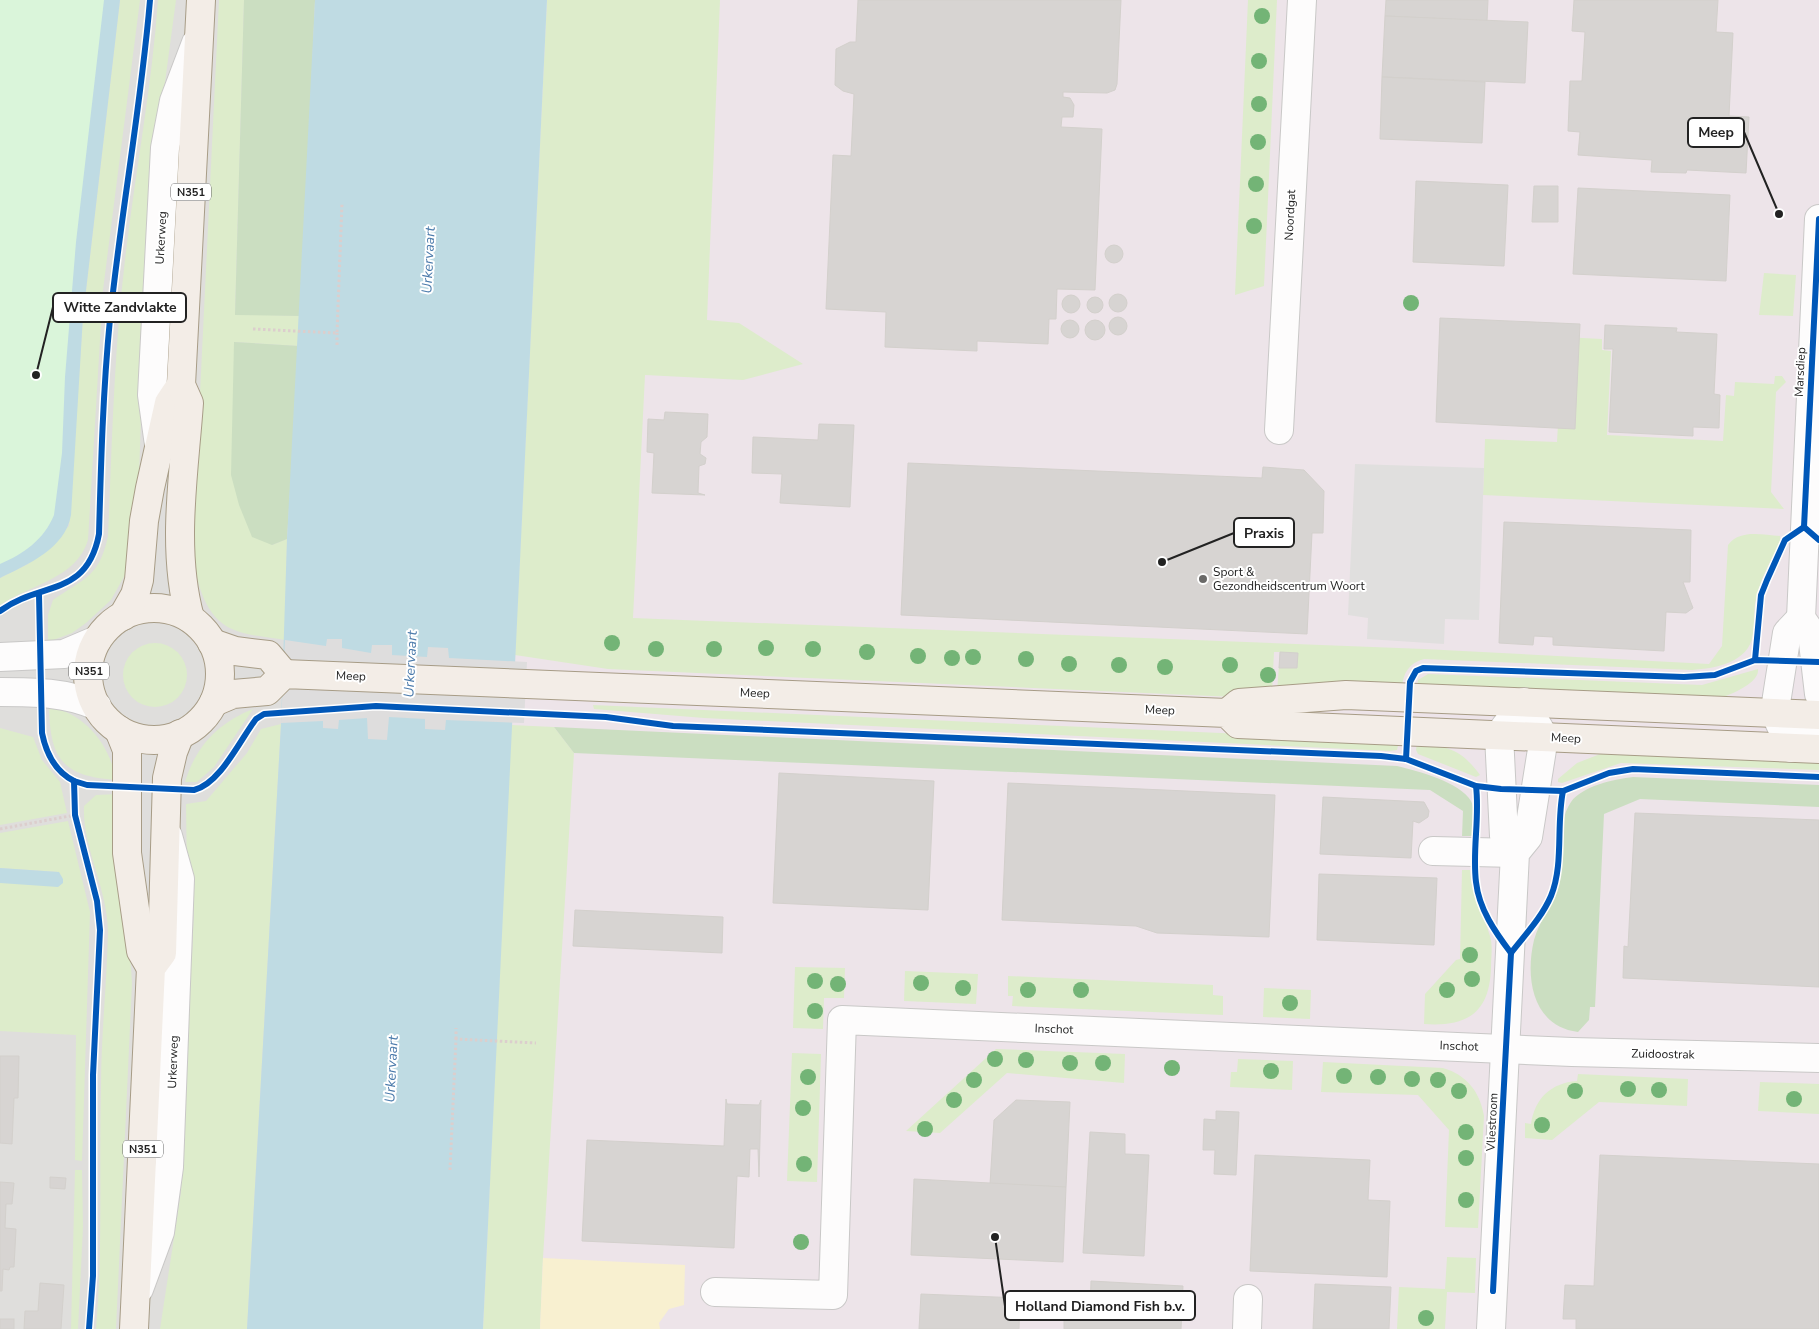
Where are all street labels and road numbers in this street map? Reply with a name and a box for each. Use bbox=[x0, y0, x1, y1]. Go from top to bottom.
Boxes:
road number: N351 bbox=[171, 183, 211, 200]
street label: Noordgat bbox=[1281, 188, 1299, 241]
street label: Urkerweg bbox=[152, 211, 170, 265]
street label: Marsdiep bbox=[1791, 347, 1809, 397]
road number: N351 bbox=[69, 662, 109, 679]
street label: Meep bbox=[336, 667, 366, 685]
street label: Meep bbox=[740, 684, 770, 702]
street label: Meep bbox=[1145, 701, 1175, 719]
street label: Meep bbox=[1551, 729, 1581, 747]
street label: Inschot bbox=[1034, 1020, 1074, 1038]
street label: Urkerweg bbox=[164, 1035, 182, 1089]
street label: Inschot bbox=[1439, 1037, 1479, 1055]
street label: Zuidoostrak bbox=[1631, 1045, 1696, 1063]
street label: Vliestroom bbox=[1482, 1092, 1502, 1153]
road number: N351 bbox=[123, 1140, 163, 1158]

